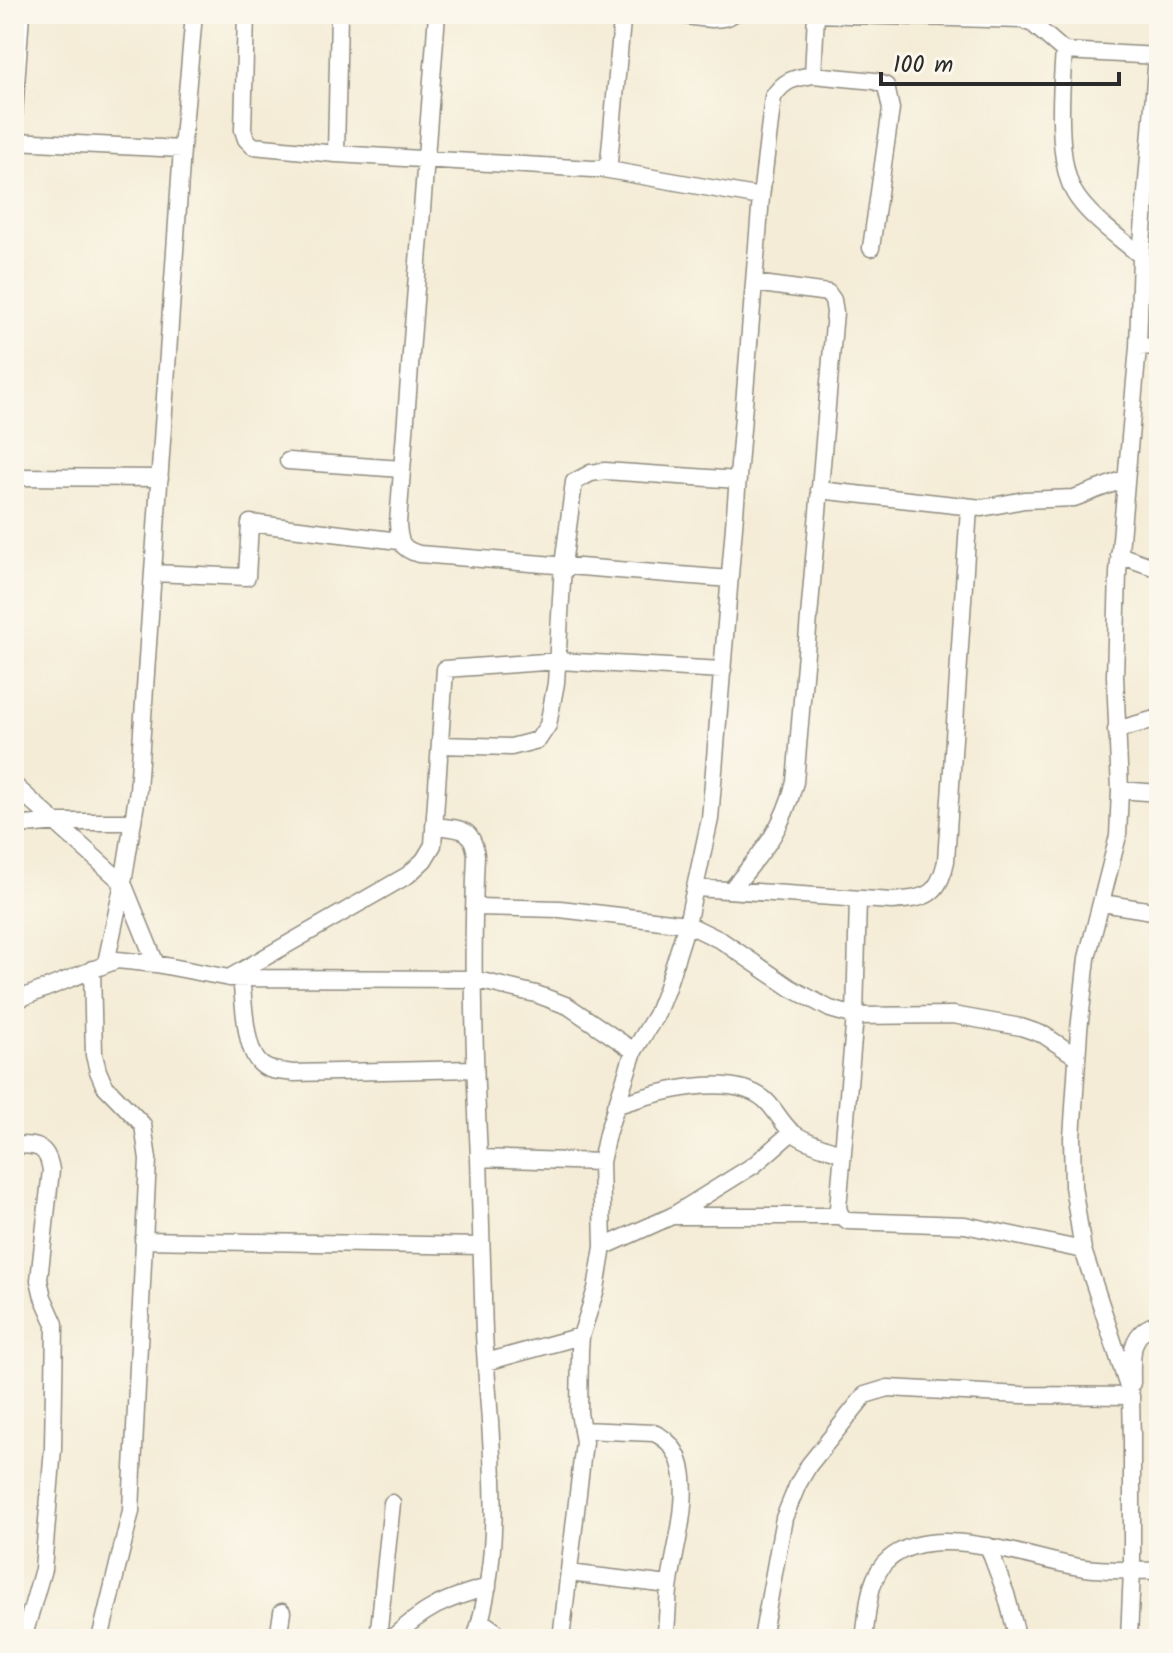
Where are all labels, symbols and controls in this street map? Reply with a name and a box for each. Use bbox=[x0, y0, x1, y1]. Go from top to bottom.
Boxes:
scale bar bbox=[881, 36, 1119, 86]
text: 100 m bbox=[893, 46, 953, 85]

